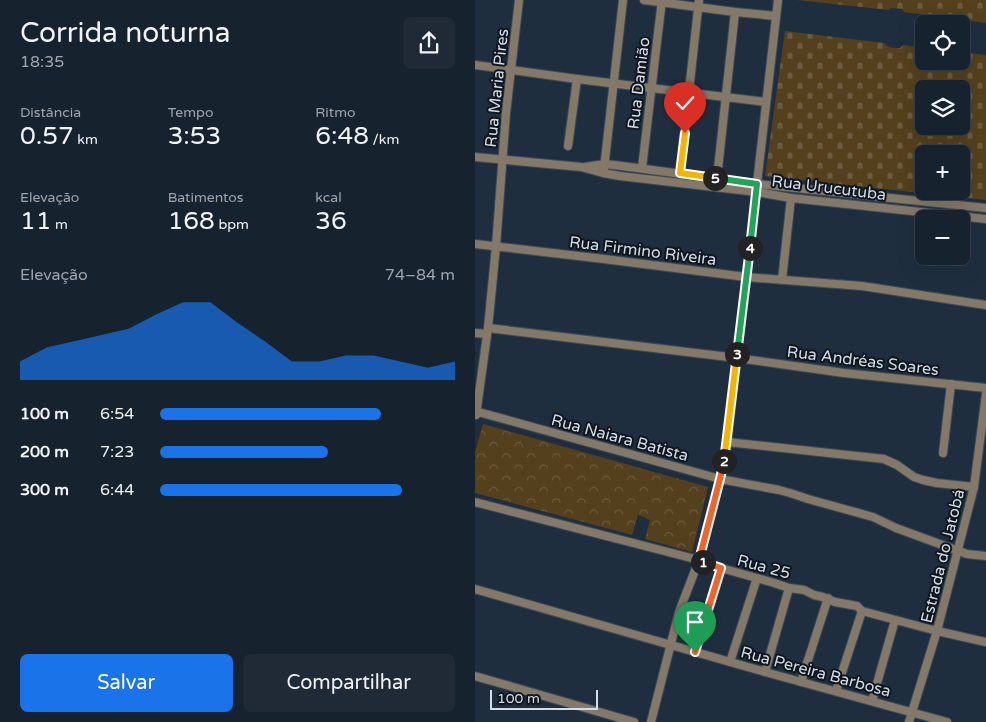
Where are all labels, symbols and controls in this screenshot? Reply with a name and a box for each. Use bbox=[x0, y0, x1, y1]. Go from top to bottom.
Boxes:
map controls bbox=[915, 15, 970, 265]
button: locate bbox=[915, 15, 970, 70]
text: Corrida noturna bbox=[20, 16, 230, 50]
button: share bbox=[403, 17, 455, 69]
street label: Rua Maria Pires bbox=[481, 28, 513, 148]
street label: Rua Damião bbox=[623, 36, 655, 130]
text: 18:35 bbox=[20, 52, 64, 72]
button: layers bbox=[915, 80, 970, 135]
pin bbox=[664, 82, 706, 133]
icon: check bbox=[671, 89, 699, 117]
text: Distância bbox=[20, 104, 81, 121]
text: Tempo bbox=[168, 104, 213, 121]
text: Ritmo bbox=[315, 104, 356, 121]
text: 0.57 bbox=[20, 121, 74, 151]
text: 3:53 bbox=[168, 121, 221, 151]
text: 6:48 bbox=[315, 121, 369, 151]
text: km bbox=[74, 131, 98, 148]
text: /km bbox=[369, 131, 399, 148]
button: + bbox=[915, 145, 970, 200]
pin: 5 bbox=[703, 166, 727, 190]
text: 5 bbox=[711, 170, 720, 187]
street label: Rua Urucutuba bbox=[770, 171, 887, 205]
text: Elevação bbox=[20, 189, 79, 206]
text: Batimentos bbox=[168, 189, 244, 206]
text: kcal bbox=[315, 189, 342, 206]
text: 11 bbox=[20, 206, 51, 236]
text: 168 bbox=[168, 206, 215, 236]
text: 36 bbox=[315, 206, 347, 236]
button: − bbox=[915, 210, 970, 265]
text: m bbox=[51, 216, 68, 233]
text: bpm bbox=[215, 216, 249, 233]
street label: Rua Firmino Riveira bbox=[568, 232, 718, 270]
pin: 4 bbox=[737, 236, 763, 260]
text: 4 bbox=[746, 240, 755, 257]
text: Elevação bbox=[20, 265, 88, 285]
text: 74–84 m bbox=[385, 265, 455, 285]
pin: 3 bbox=[725, 342, 749, 366]
street label: Rua Andréas Soares bbox=[786, 342, 940, 380]
text: 3 bbox=[733, 346, 742, 363]
text: 100 m bbox=[20, 404, 69, 424]
text: 6:54 bbox=[100, 404, 134, 424]
street label: Rua Naiara Batista bbox=[549, 410, 690, 466]
text: 200 m bbox=[20, 442, 69, 462]
text: 7:23 bbox=[100, 442, 134, 462]
pin: 2 bbox=[711, 448, 737, 474]
text: 2 bbox=[720, 453, 729, 470]
text: 300 m bbox=[20, 480, 69, 500]
text: 6:44 bbox=[100, 480, 134, 500]
street label: Estrada do Jatobá bbox=[917, 487, 969, 625]
pin: 1 bbox=[691, 550, 715, 574]
street label: Rua 25 bbox=[735, 550, 793, 584]
text: 1 bbox=[699, 554, 708, 571]
pin bbox=[674, 601, 716, 652]
icon: arrive bbox=[681, 608, 709, 636]
street label: Rua Pereira Barbosa bbox=[738, 642, 893, 702]
button: Salvar bbox=[20, 654, 233, 712]
button: Compartilhar bbox=[243, 654, 455, 712]
scale bar bbox=[490, 687, 597, 710]
text: 100 m bbox=[497, 690, 540, 707]

